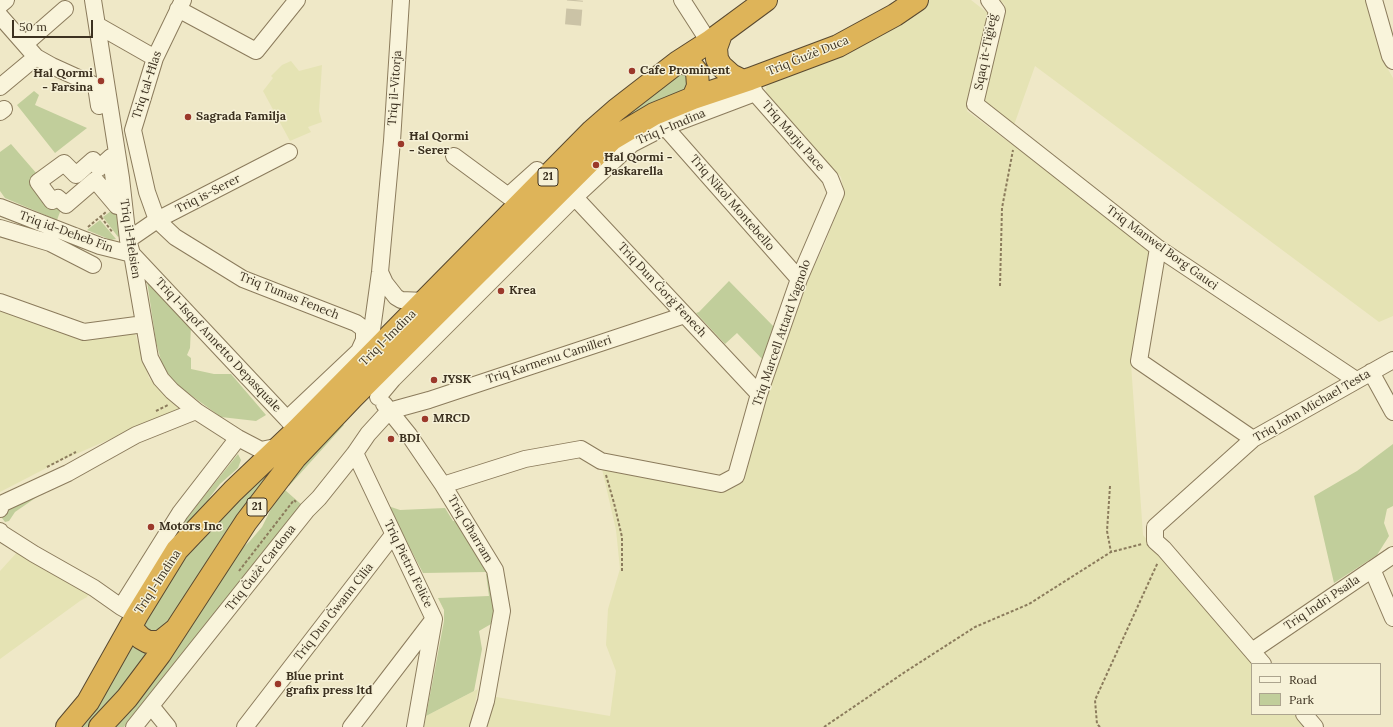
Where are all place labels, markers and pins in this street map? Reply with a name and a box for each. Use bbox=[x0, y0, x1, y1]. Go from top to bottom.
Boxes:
place label: Cafe Prominent bbox=[640, 64, 730, 78]
marker: Cafe Prominent bbox=[627, 66, 637, 76]
place label: Ħal Qormi - Farsina bbox=[33, 67, 93, 95]
marker: Ħal Qormi - Farsina bbox=[96, 76, 106, 86]
place label: Sagrada Familja bbox=[196, 110, 286, 124]
marker: Sagrada Familja bbox=[183, 112, 193, 122]
place label: Ħal Qormi - Serer bbox=[409, 130, 469, 158]
marker: Ħal Qormi - Serer bbox=[396, 139, 406, 149]
place label: Ħal Qormi - Paskarella bbox=[604, 151, 672, 179]
marker: Ħal Qormi - Paskarella bbox=[591, 160, 601, 170]
place label: Krea bbox=[509, 284, 536, 298]
marker: Krea bbox=[496, 286, 506, 296]
place label: JYSK bbox=[442, 373, 471, 387]
marker: JYSK bbox=[429, 375, 439, 385]
place label: MRCD bbox=[433, 412, 470, 426]
marker: MRCD bbox=[420, 414, 430, 424]
place label: BDI bbox=[399, 432, 420, 446]
marker: BDI bbox=[386, 434, 396, 444]
place label: Motors Inc bbox=[159, 520, 222, 534]
marker: Motors Inc bbox=[146, 522, 156, 532]
place label: Blue print grafix press ltd bbox=[286, 670, 372, 698]
marker: Blue print grafix press ltd bbox=[273, 679, 283, 689]

